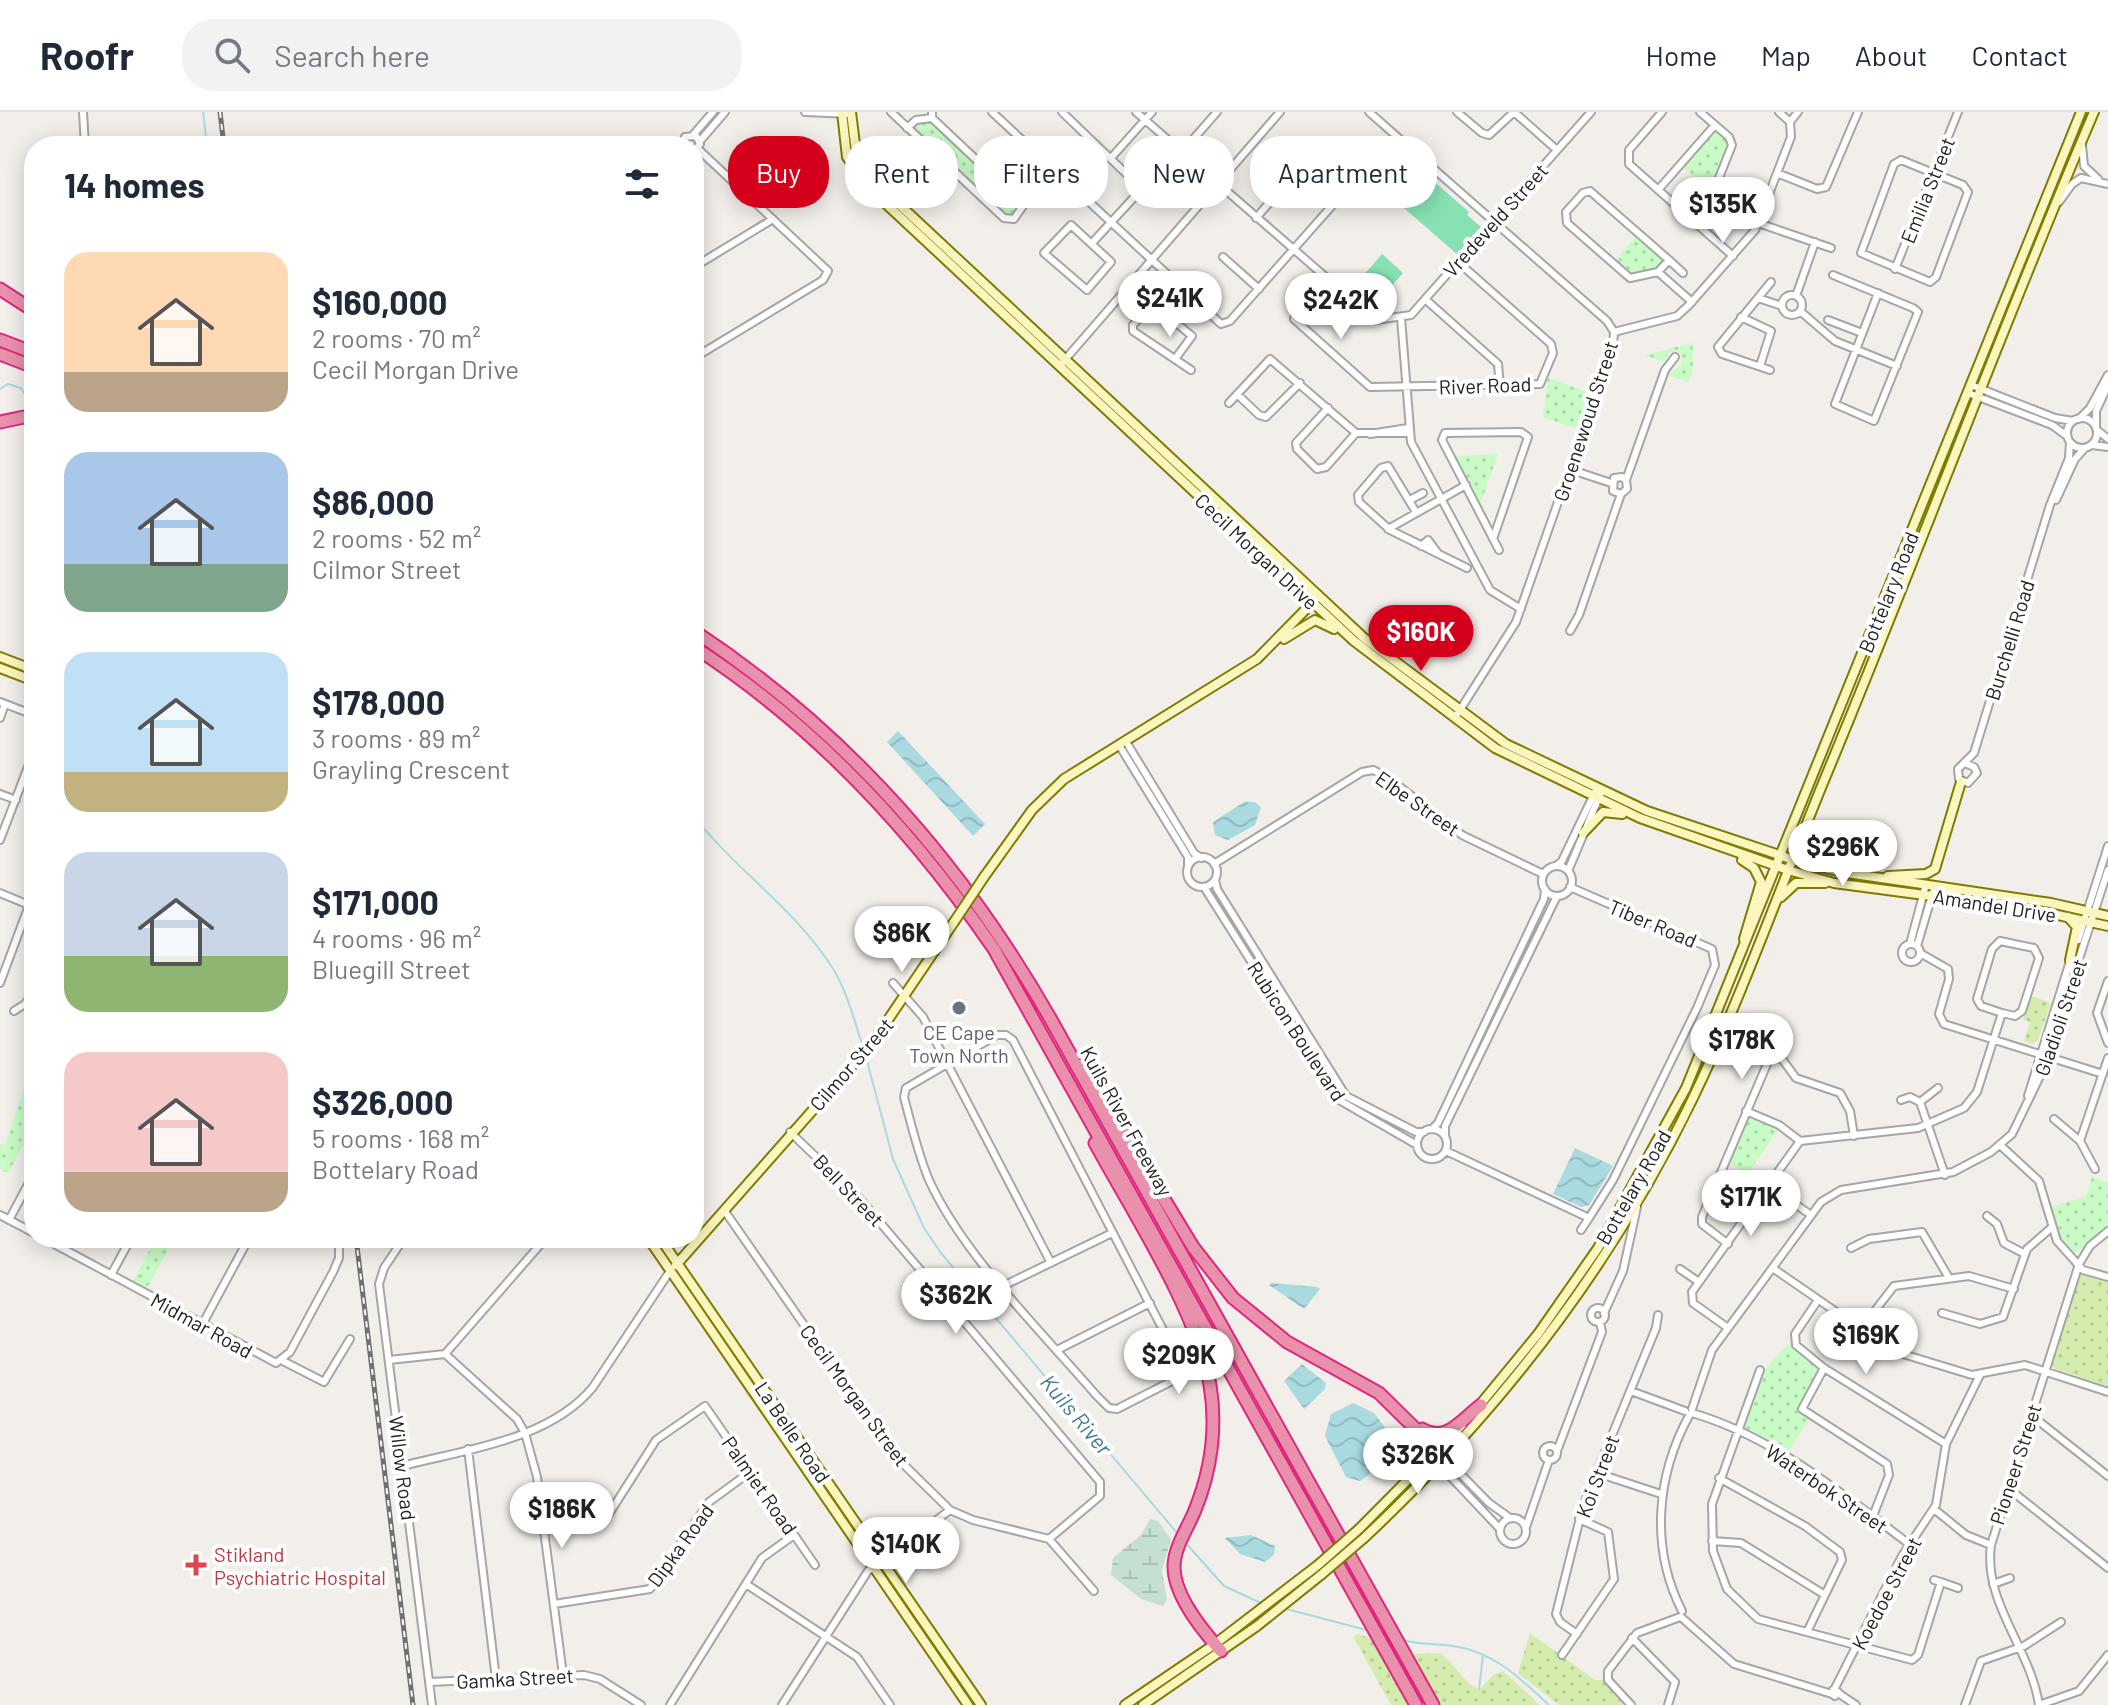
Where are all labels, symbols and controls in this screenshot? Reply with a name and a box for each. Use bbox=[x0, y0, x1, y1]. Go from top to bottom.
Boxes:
search box bbox=[182, 19, 742, 91]
text: Roofr bbox=[40, 32, 134, 78]
icon: search bbox=[210, 33, 254, 77]
text: Search here bbox=[274, 37, 430, 73]
text: Home bbox=[1646, 38, 1717, 72]
text: Map bbox=[1761, 38, 1811, 72]
text: About bbox=[1855, 38, 1927, 72]
text: Contact bbox=[1971, 38, 2068, 72]
street label: Emilia Street bbox=[1895, 133, 1959, 247]
chip: Buy bbox=[728, 136, 829, 208]
chip: Rent bbox=[845, 136, 958, 208]
chip: Filters bbox=[974, 136, 1108, 208]
chip: New bbox=[1124, 136, 1234, 208]
chip: Apartment bbox=[1250, 136, 1437, 208]
street label: Vredeveld Street bbox=[1438, 158, 1552, 282]
icon: filters bbox=[620, 162, 664, 206]
text: 14 homes bbox=[64, 164, 205, 205]
pin: $135K bbox=[1667, 177, 1779, 245]
text: $135K bbox=[1689, 187, 1757, 218]
pin: $241K bbox=[1114, 271, 1226, 339]
pin: $242K bbox=[1285, 273, 1397, 341]
text: $160,000 bbox=[312, 281, 447, 322]
text: $241K bbox=[1136, 281, 1204, 312]
text: $242K bbox=[1303, 283, 1379, 314]
icon: home bbox=[128, 284, 224, 380]
text: 2 rooms · 70 m² bbox=[312, 322, 481, 353]
street label: Groenewoud Street bbox=[1548, 338, 1622, 504]
text: Cecil Morgan Drive bbox=[312, 353, 519, 384]
street label: River Road bbox=[1438, 371, 1532, 399]
text: $86,000 bbox=[312, 481, 434, 522]
icon: home bbox=[128, 484, 224, 580]
street label: Cecil Morgan Drive bbox=[1191, 488, 1323, 614]
text: 2 rooms · 52 m² bbox=[312, 522, 481, 553]
street label: Bottelary Road bbox=[1853, 528, 1923, 656]
text: Cilmor Street bbox=[312, 553, 462, 584]
street label: Burchelli Road bbox=[1979, 577, 2039, 703]
pin: $160K bbox=[1365, 605, 1477, 673]
text: $160K bbox=[1386, 615, 1456, 646]
text: $178,000 bbox=[312, 681, 445, 722]
icon: home bbox=[128, 684, 224, 780]
text: 3 rooms · 89 m² bbox=[312, 722, 480, 753]
text: Grayling Crescent bbox=[312, 753, 510, 784]
street label: Elbe Street bbox=[1371, 765, 1465, 841]
pin: $296K bbox=[1787, 820, 1899, 888]
text: $296K bbox=[1806, 830, 1880, 861]
text: $171,000 bbox=[312, 881, 439, 922]
street label: Amandel Drive bbox=[1932, 883, 2058, 927]
icon: home bbox=[128, 884, 224, 980]
street label: Tiber Road bbox=[1605, 894, 1701, 952]
pin: $86K bbox=[855, 906, 949, 974]
text: $86K bbox=[872, 916, 932, 947]
text: 4 rooms · 96 m² bbox=[312, 922, 481, 953]
text: Bluegill Street bbox=[312, 953, 471, 984]
street label: Gladioli Street bbox=[2029, 955, 2091, 1079]
street label: Rubicon Boulevard bbox=[1243, 957, 1351, 1105]
marker: CE Cape Town North bbox=[950, 999, 968, 1017]
street label: Cilmor Street bbox=[804, 1013, 898, 1115]
pin: $178K bbox=[1686, 1013, 1798, 1081]
place label: CE Cape Town North bbox=[909, 1020, 1009, 1067]
text: $178K bbox=[1708, 1023, 1776, 1054]
street label: Kuils River Freeway bbox=[1076, 1042, 1178, 1200]
text: $326,000 bbox=[312, 1081, 453, 1122]
icon: home bbox=[128, 1084, 224, 1180]
text: 5 rooms · 168 m² bbox=[312, 1122, 489, 1153]
street label: Bottelary Road bbox=[1591, 1125, 1675, 1249]
street label: Bell Street bbox=[809, 1149, 889, 1231]
text: Bottelary Road bbox=[312, 1153, 479, 1184]
pin: $171K bbox=[1695, 1170, 1807, 1238]
text: $171K bbox=[1720, 1180, 1782, 1211]
pin: $362K bbox=[900, 1268, 1012, 1336]
text: $362K bbox=[919, 1278, 993, 1309]
street label: Midmar Road bbox=[147, 1287, 257, 1363]
pin: $169K bbox=[1810, 1308, 1922, 1376]
text: $169K bbox=[1832, 1318, 1900, 1349]
street label: Cecil Morgan Street bbox=[795, 1319, 915, 1471]
pin: $209K bbox=[1123, 1328, 1235, 1396]
text: $209K bbox=[1142, 1338, 1216, 1369]
water label: Kuils River bbox=[1036, 1369, 1119, 1460]
street label: La Belle Road bbox=[750, 1377, 836, 1487]
street label: Pioneer Street bbox=[1984, 1401, 2046, 1527]
street label: Willow Road bbox=[385, 1414, 421, 1522]
pin: $326K bbox=[1362, 1428, 1474, 1496]
street label: Palmiet Road bbox=[717, 1431, 803, 1539]
street label: Koi Street bbox=[1570, 1431, 1624, 1521]
text: $326K bbox=[1381, 1438, 1455, 1469]
street label: Waterbok Street bbox=[1761, 1438, 1893, 1538]
pin: $186K bbox=[506, 1482, 618, 1550]
text: $186K bbox=[528, 1492, 596, 1523]
street label: Dipka Road bbox=[642, 1499, 718, 1591]
pin: $140K bbox=[850, 1517, 962, 1585]
text: $140K bbox=[871, 1527, 941, 1558]
street label: Koedoe Street bbox=[1846, 1532, 1926, 1654]
place label: Stikland Psychiatric Hospital bbox=[214, 1542, 386, 1589]
marker: Stikland Psychiatric Hospital bbox=[185, 1554, 207, 1576]
street label: Gamka Street bbox=[456, 1663, 574, 1693]

